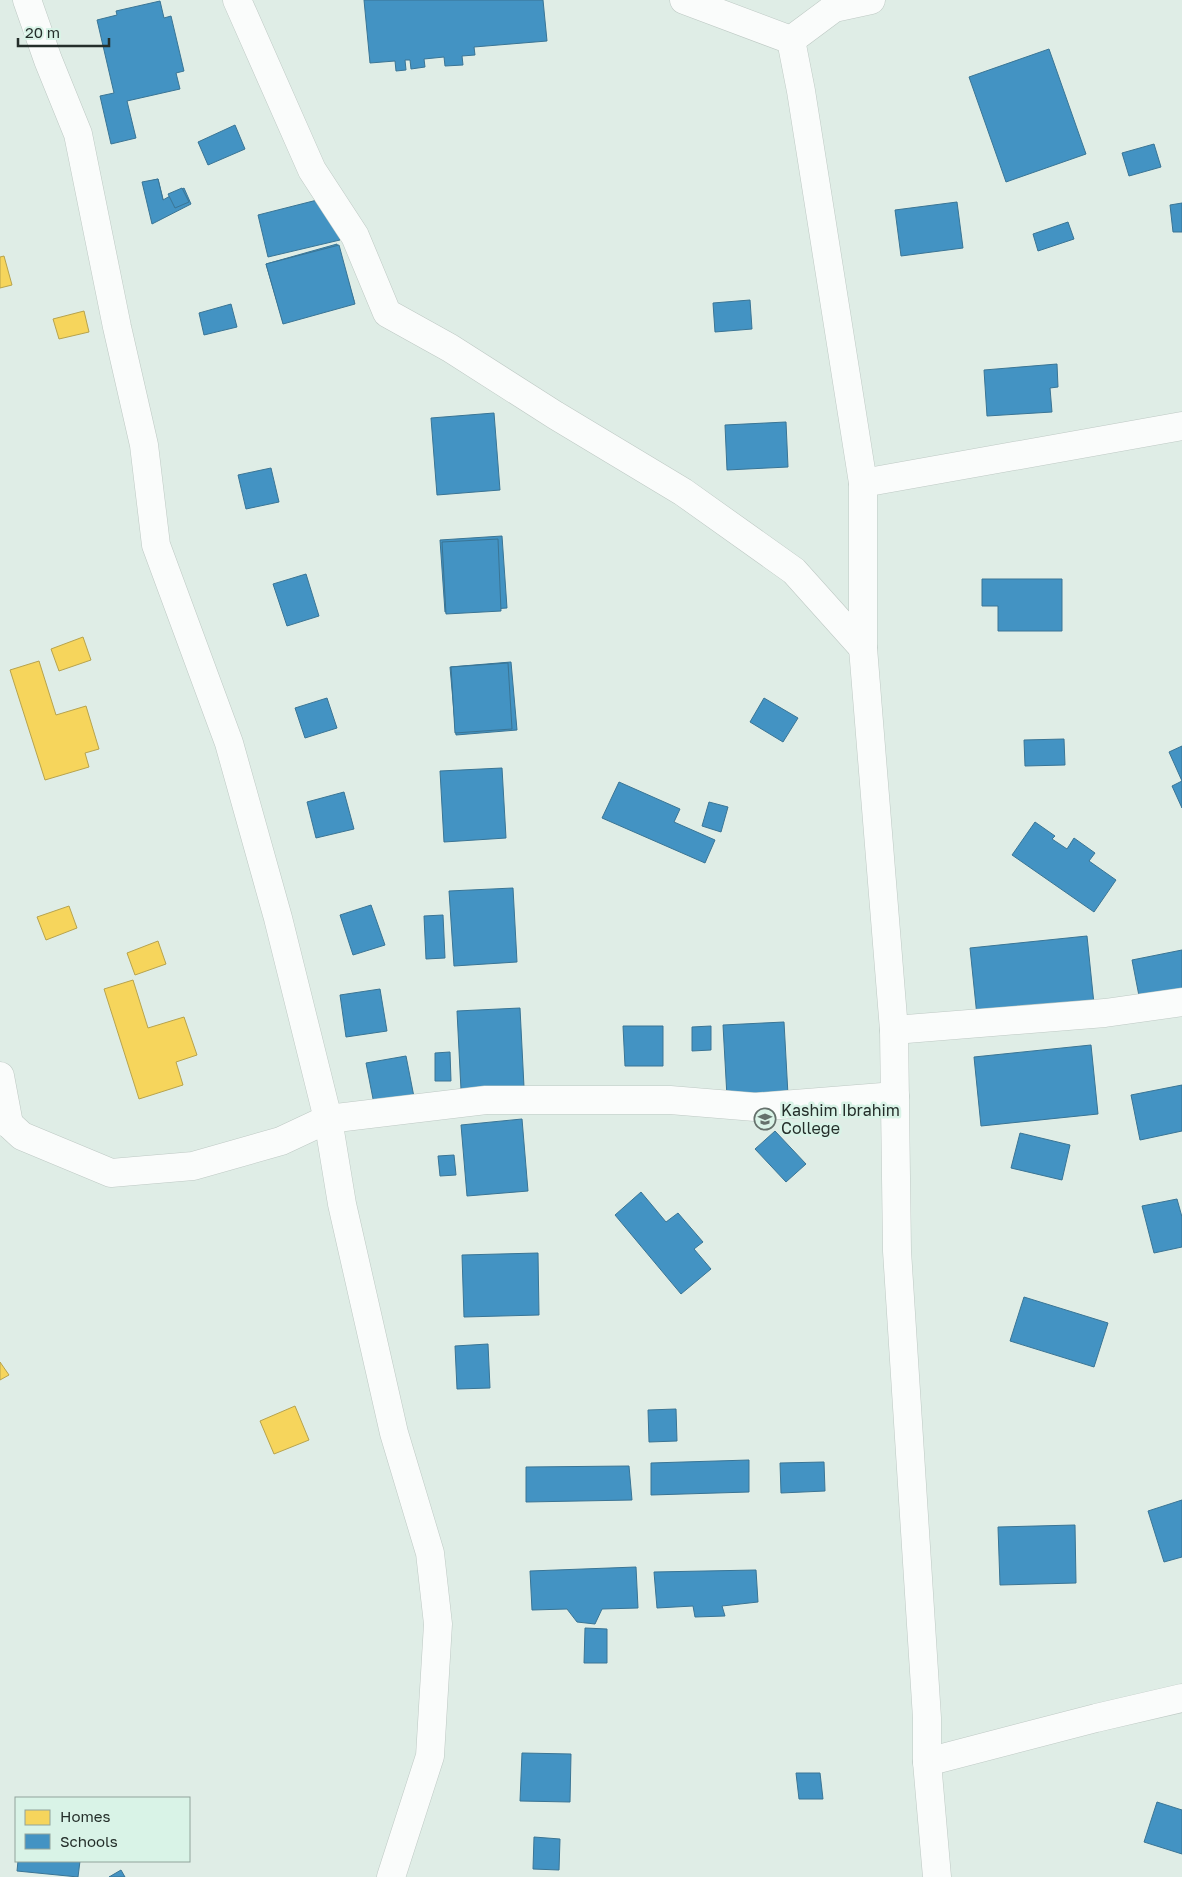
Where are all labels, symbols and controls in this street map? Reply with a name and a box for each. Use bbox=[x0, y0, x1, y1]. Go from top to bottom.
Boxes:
scale bar bbox=[18, 15, 109, 47]
text: 20 m bbox=[25, 23, 60, 41]
place label: Kashim Ibrahim College bbox=[781, 1100, 900, 1138]
school or university icon: Kashim Ibrahim College bbox=[753, 1107, 777, 1131]
legend bbox=[15, 1797, 190, 1862]
text: Homes bbox=[60, 1807, 110, 1825]
text: Schools bbox=[60, 1832, 118, 1850]

